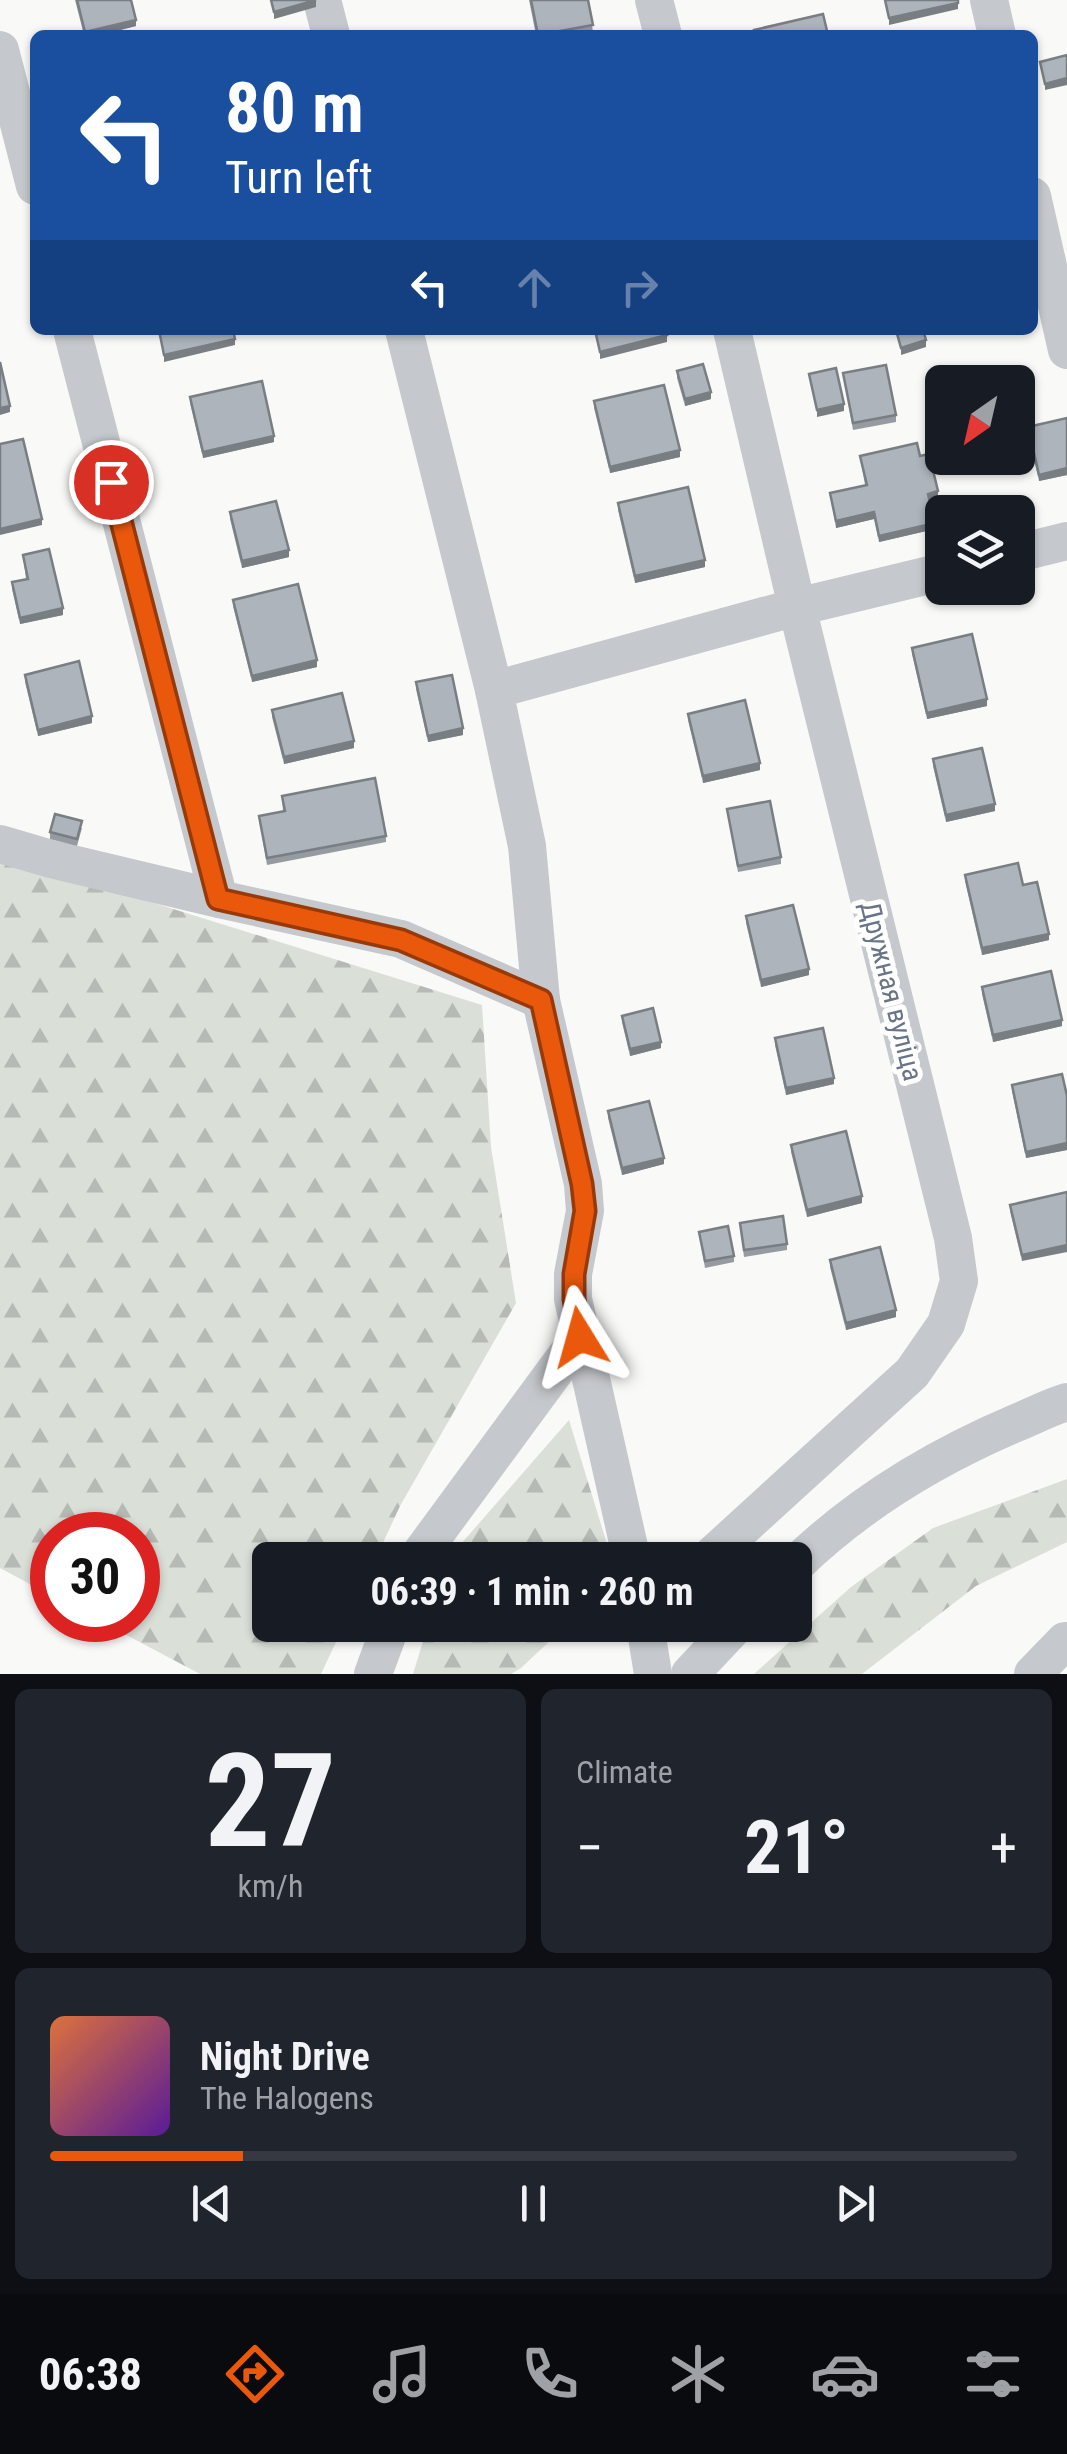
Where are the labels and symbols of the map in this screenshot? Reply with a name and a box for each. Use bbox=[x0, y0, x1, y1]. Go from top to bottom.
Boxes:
north arrow bbox=[925, 365, 1035, 475]
pin bbox=[69, 440, 154, 525]
street label: Дружная вуліца bbox=[853, 898, 930, 1084]
position arrow bbox=[528, 1285, 632, 1389]
speed limit sign: 30 bbox=[30, 1512, 160, 1642]

